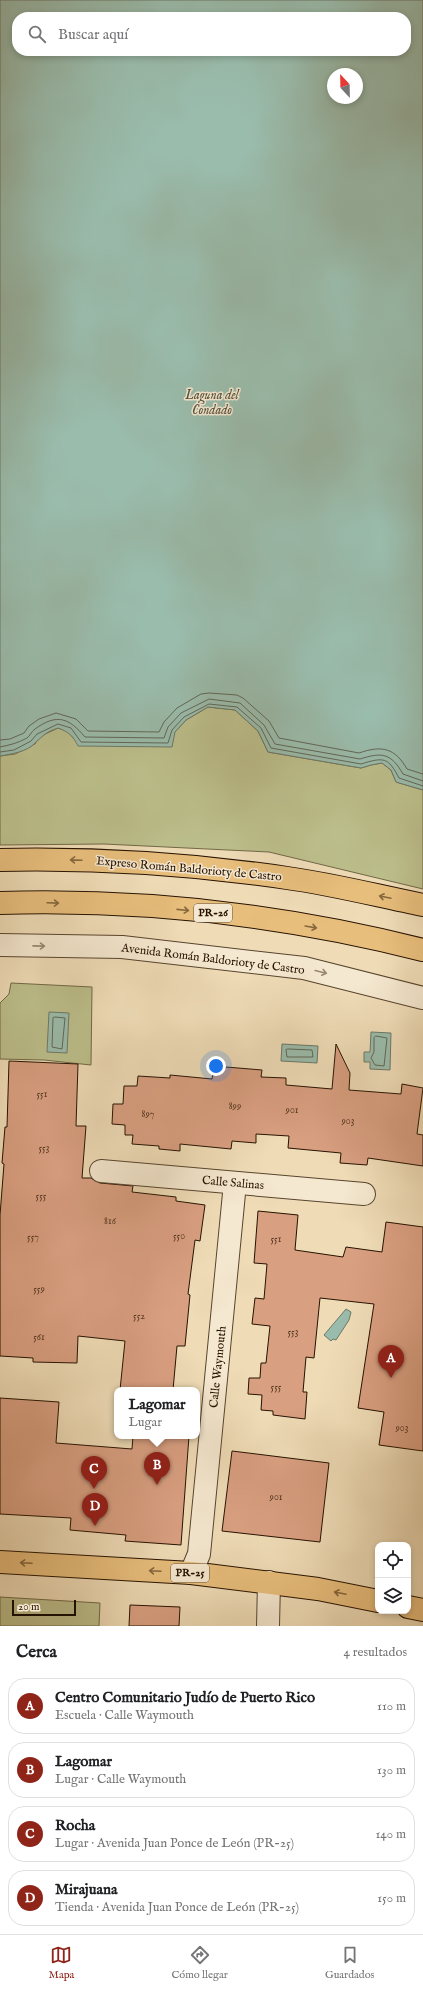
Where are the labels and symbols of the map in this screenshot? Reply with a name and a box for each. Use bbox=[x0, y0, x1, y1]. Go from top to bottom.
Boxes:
north arrow bbox=[327, 68, 363, 104]
water label: Laguna del Condado bbox=[184, 387, 240, 419]
street label: Expreso Román Baldorioty de Castro bbox=[96, 853, 283, 886]
one-way arrow bbox=[70, 856, 83, 864]
one-way arrow bbox=[379, 893, 392, 901]
one-way arrow bbox=[46, 899, 59, 907]
road number: PR-26 bbox=[194, 904, 232, 922]
one-way arrow bbox=[176, 906, 189, 914]
one-way arrow bbox=[305, 924, 318, 932]
street label: Avenida Román Baldorioty de Castro bbox=[119, 940, 306, 978]
one-way arrow bbox=[32, 942, 45, 950]
one-way arrow bbox=[314, 969, 327, 977]
your location bbox=[206, 1056, 226, 1076]
house number: 551 bbox=[37, 1088, 48, 1101]
house number: 899 bbox=[229, 1100, 241, 1113]
house number: 901 bbox=[285, 1104, 299, 1117]
house number: 897 bbox=[142, 1108, 155, 1121]
house number: 903 bbox=[340, 1115, 355, 1128]
house number: 553 bbox=[39, 1142, 50, 1155]
street label: Calle Salinas bbox=[201, 1173, 265, 1193]
house number: 555 bbox=[36, 1190, 47, 1203]
house number: 816 bbox=[104, 1215, 117, 1228]
house number: 550 bbox=[173, 1230, 185, 1243]
house number: 557 bbox=[27, 1231, 39, 1244]
house number: 551 bbox=[271, 1233, 282, 1246]
house number: 559 bbox=[33, 1283, 45, 1296]
house number: 552 bbox=[133, 1310, 145, 1323]
street label: Calle Waymouth bbox=[206, 1325, 230, 1409]
house number: 553 bbox=[288, 1326, 299, 1339]
house number: 561 bbox=[33, 1331, 45, 1344]
pin: A bbox=[378, 1345, 404, 1378]
house number: 555 bbox=[271, 1381, 282, 1394]
house number: 903 bbox=[394, 1422, 409, 1435]
pin: B bbox=[144, 1452, 170, 1485]
pin: C bbox=[81, 1456, 107, 1489]
house number: 901 bbox=[269, 1491, 283, 1504]
pin: D bbox=[82, 1493, 108, 1526]
one-way arrow bbox=[20, 1559, 33, 1566]
road number: PR-25 bbox=[171, 1564, 209, 1582]
one-way arrow bbox=[149, 1567, 162, 1575]
one-way arrow bbox=[334, 1589, 347, 1597]
scale bar bbox=[12, 1598, 76, 1617]

